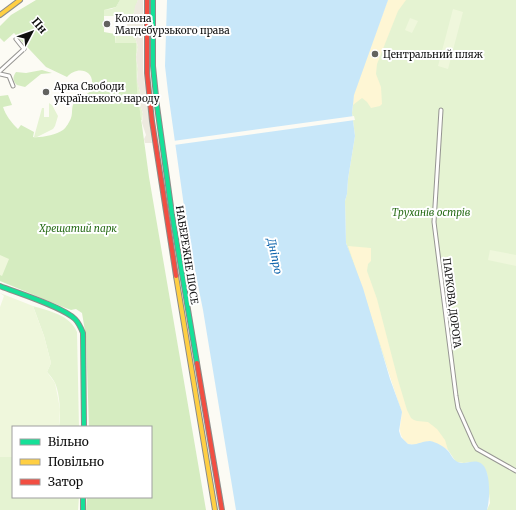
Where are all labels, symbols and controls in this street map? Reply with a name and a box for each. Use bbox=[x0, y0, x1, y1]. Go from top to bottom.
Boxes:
north arrow bbox=[12, 12, 52, 52]
place label: Колона Магдебурзького права bbox=[115, 12, 230, 37]
text: Пн bbox=[29, 15, 50, 36]
marker: Колона Магдебурзького права bbox=[102, 19, 112, 29]
place label: Центральний пляж bbox=[383, 48, 483, 61]
marker: Центральний пляж bbox=[370, 49, 380, 59]
place label: Арка Свободи українського народу bbox=[53, 80, 160, 105]
marker: Арка Свободи українського народу bbox=[41, 87, 51, 97]
street label: НАБЕРЕЖНЕ ШОСЕ bbox=[173, 205, 201, 306]
park label: Труханів острів bbox=[392, 206, 471, 219]
park label: Хрещатий парк bbox=[38, 222, 117, 235]
water label: Дніпро bbox=[264, 236, 286, 275]
street label: ПАРКОВА ДОРОГА bbox=[440, 257, 464, 350]
legend bbox=[12, 426, 152, 498]
text: Вільно bbox=[48, 434, 89, 449]
text: Повільно bbox=[48, 454, 104, 469]
text: Затор bbox=[48, 474, 83, 489]

